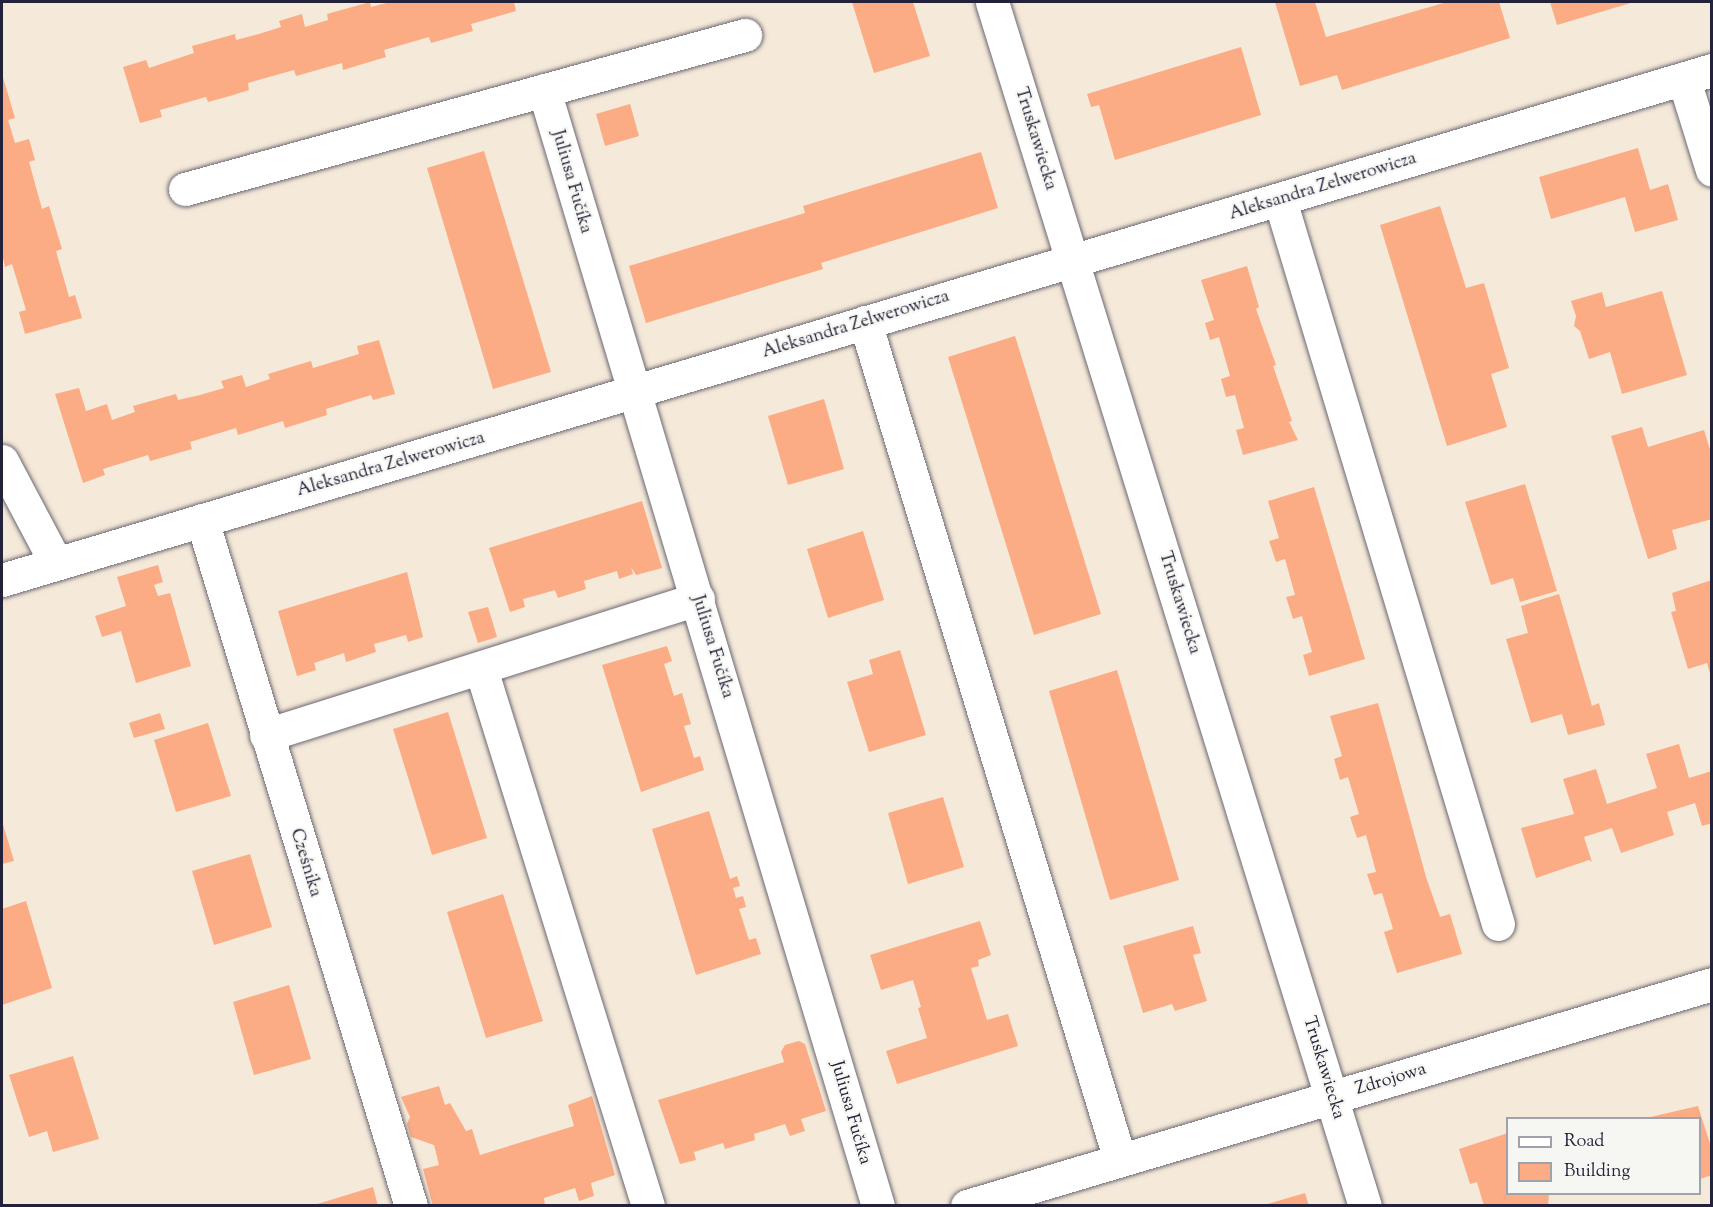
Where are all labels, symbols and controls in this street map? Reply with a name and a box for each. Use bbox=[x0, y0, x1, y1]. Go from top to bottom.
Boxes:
street label: Truskawiecka bbox=[1009, 85, 1061, 193]
street label: Juliusa Fučíka bbox=[546, 128, 596, 236]
street label: Aleksandra Zelwerowicza bbox=[1227, 148, 1419, 226]
street label: Aleksandra Zelwerowicza bbox=[760, 286, 952, 364]
street label: Aleksandra Zelwerowicza bbox=[294, 428, 488, 502]
street label: Truskawiecka bbox=[1153, 549, 1205, 657]
street label: Juliusa Fučíka bbox=[686, 593, 738, 701]
street label: Cześnika bbox=[284, 826, 326, 900]
street label: Truskawiecka bbox=[1297, 1014, 1349, 1122]
street label: Juliusa Fučíka bbox=[825, 1059, 875, 1167]
street label: Zdrojowa bbox=[1353, 1059, 1429, 1101]
legend bbox=[1506, 1117, 1701, 1195]
text: Road bbox=[1564, 1129, 1604, 1155]
text: Building bbox=[1564, 1159, 1630, 1185]

